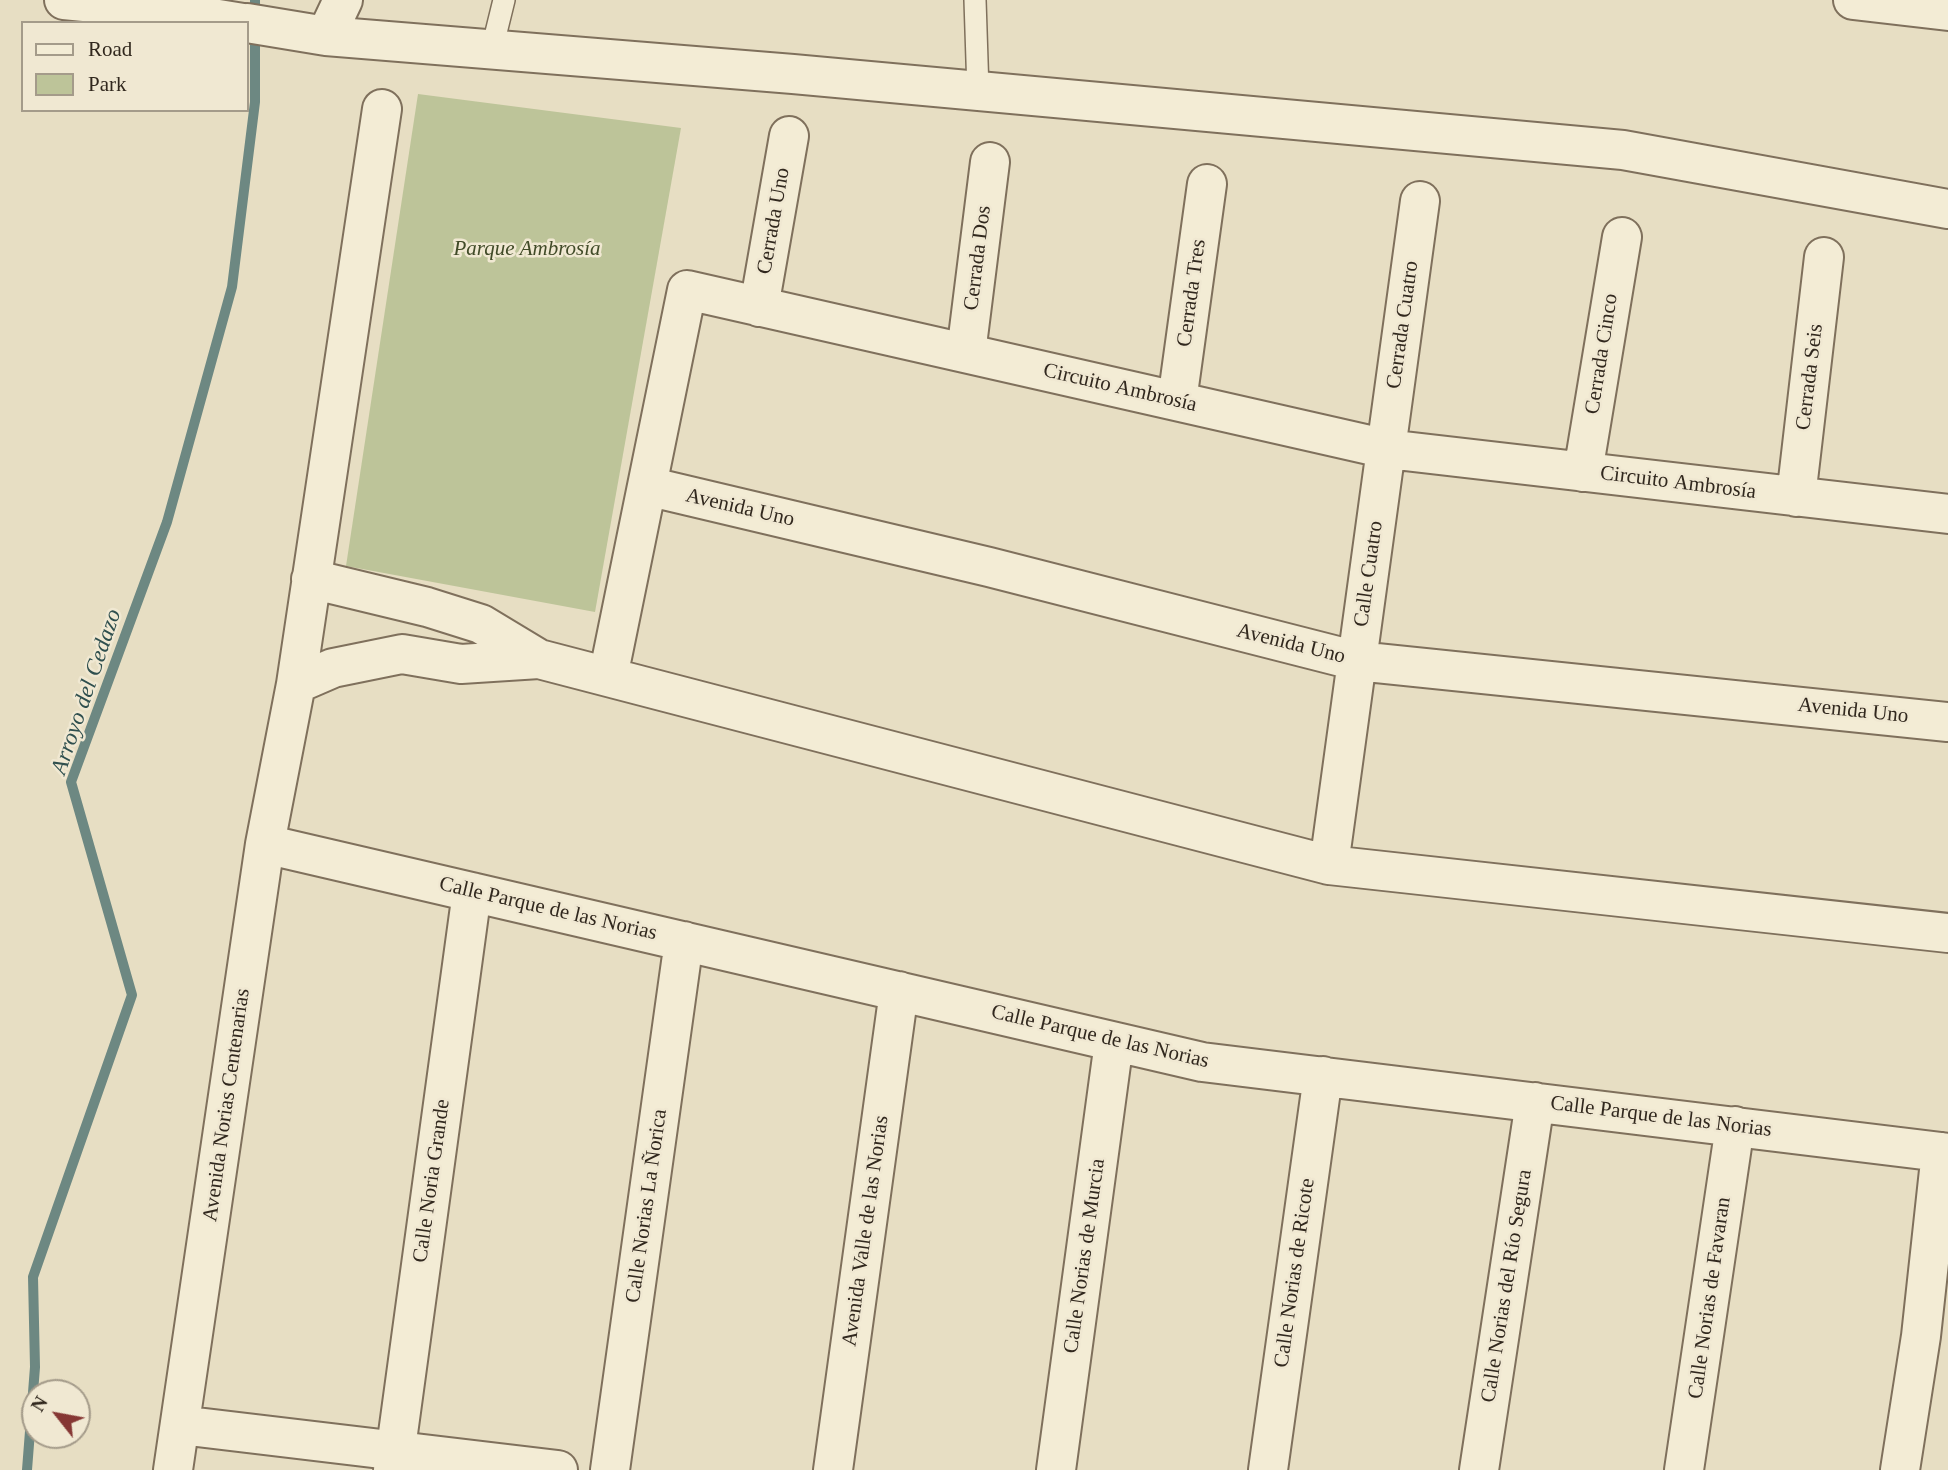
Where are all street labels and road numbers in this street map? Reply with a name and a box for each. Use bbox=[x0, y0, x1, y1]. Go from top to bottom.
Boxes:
street label: Cerrada Uno bbox=[752, 166, 796, 276]
street label: Cerrada Dos bbox=[959, 204, 997, 312]
street label: Cerrada Tres bbox=[1172, 238, 1212, 348]
street label: Cerrada Cuatro bbox=[1382, 259, 1424, 391]
street label: Cerrada Cinco bbox=[1580, 292, 1624, 416]
street label: Cerrada Seis bbox=[1791, 323, 1829, 431]
street label: Circuito Ambrosía bbox=[1041, 358, 1199, 418]
street label: Circuito Ambrosía bbox=[1599, 461, 1757, 505]
street label: Avenida Uno bbox=[683, 483, 797, 533]
street label: Calle Cuatro bbox=[1349, 519, 1389, 629]
street label: Avenida Uno bbox=[1234, 618, 1348, 670]
street label: Avenida Uno bbox=[1796, 693, 1910, 729]
street label: Calle Parque de las Norias bbox=[437, 872, 659, 946]
street label: Avenida Norias Centenarias bbox=[198, 987, 256, 1223]
street label: Calle Parque de las Norias bbox=[989, 1000, 1211, 1074]
street label: Calle Parque de las Norias bbox=[1549, 1091, 1773, 1143]
street label: Calle Noria Grande bbox=[408, 1098, 456, 1264]
street label: Calle Norias La Ñorica bbox=[621, 1108, 673, 1304]
street label: Avenida Valle de las Norias bbox=[837, 1114, 895, 1348]
street label: Calle Norias de Murcia bbox=[1059, 1157, 1111, 1355]
street label: Calle Norias del Río Segura bbox=[1476, 1168, 1538, 1404]
street label: Calle Norias de Ricote bbox=[1269, 1177, 1321, 1369]
street label: Calle Norias de Favaran bbox=[1683, 1195, 1737, 1401]

